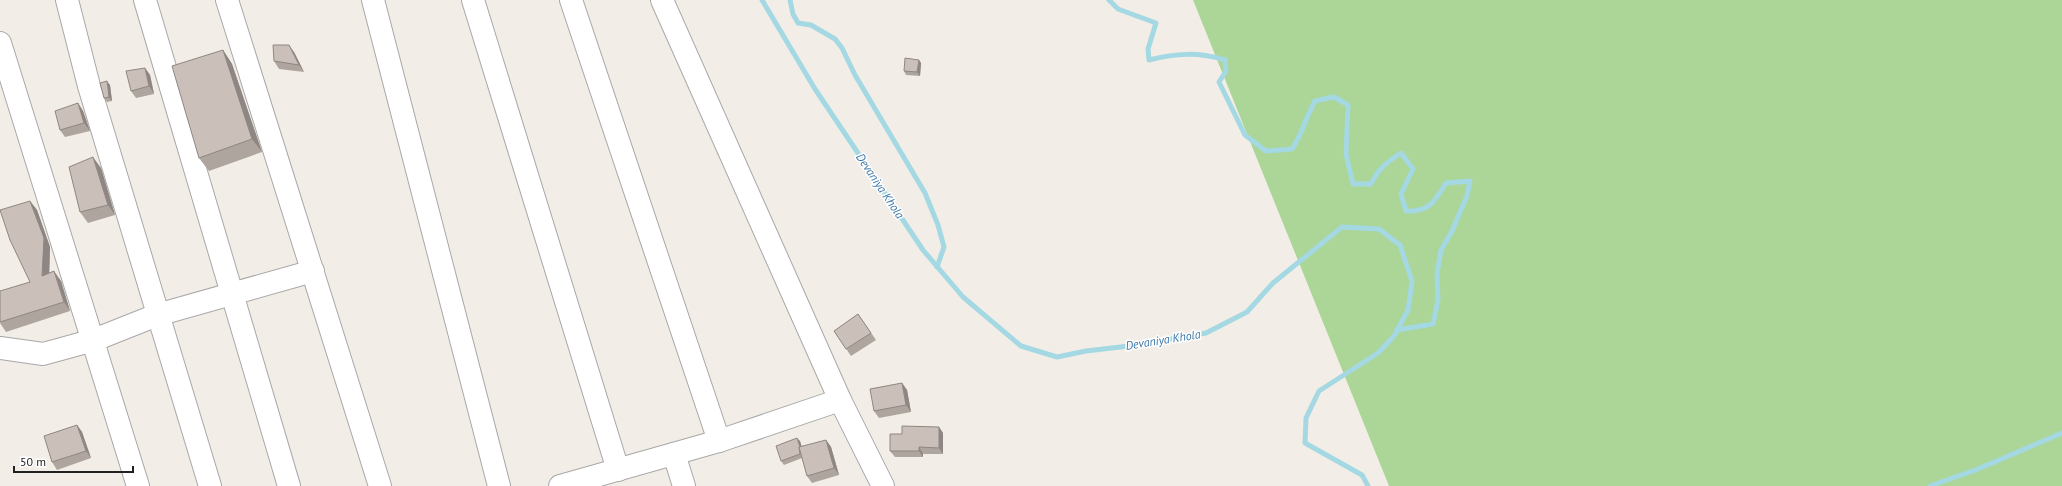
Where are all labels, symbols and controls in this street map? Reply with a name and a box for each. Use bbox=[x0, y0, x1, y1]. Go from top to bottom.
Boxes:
water label: Devaniya Khola bbox=[853, 150, 908, 221]
water label: Devaniya Khola bbox=[1124, 326, 1202, 353]
scale bar bbox=[14, 448, 133, 474]
text: 50 m bbox=[20, 454, 46, 469]

